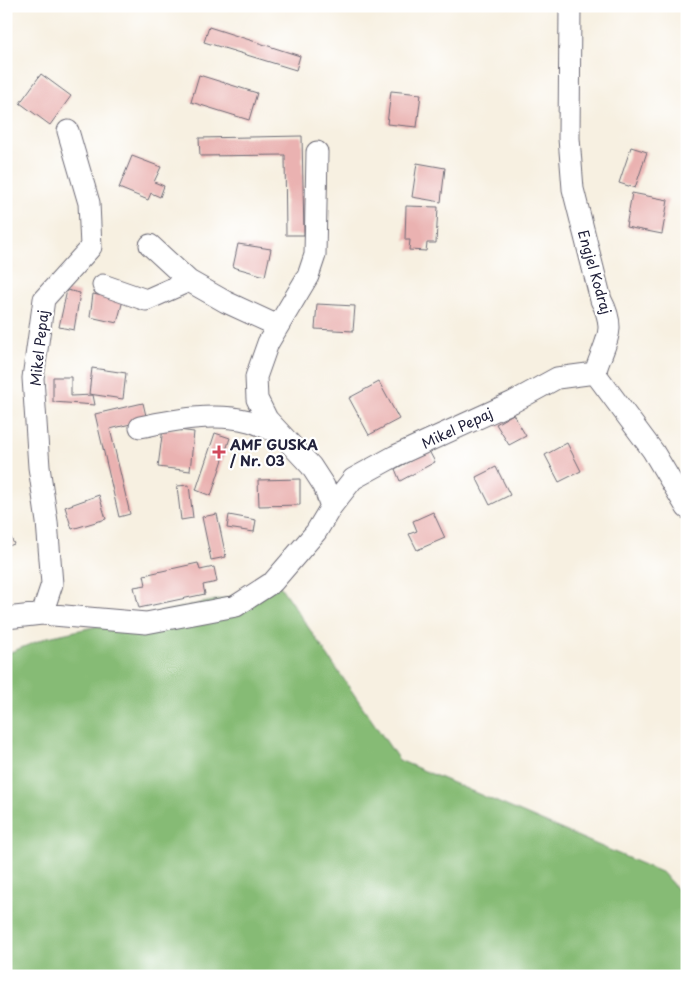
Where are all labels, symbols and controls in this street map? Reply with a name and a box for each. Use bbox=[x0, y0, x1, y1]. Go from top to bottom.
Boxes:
street label: Engjel Kodraj bbox=[573, 227, 617, 317]
street label: Mikel Pepaj bbox=[25, 309, 53, 387]
street label: Mikel Pepaj bbox=[418, 402, 496, 454]
place label: AMF GUSKA / Nr. 03 bbox=[229, 434, 318, 471]
marker: AMF GUSKA / Nr. 03 bbox=[212, 445, 226, 459]

